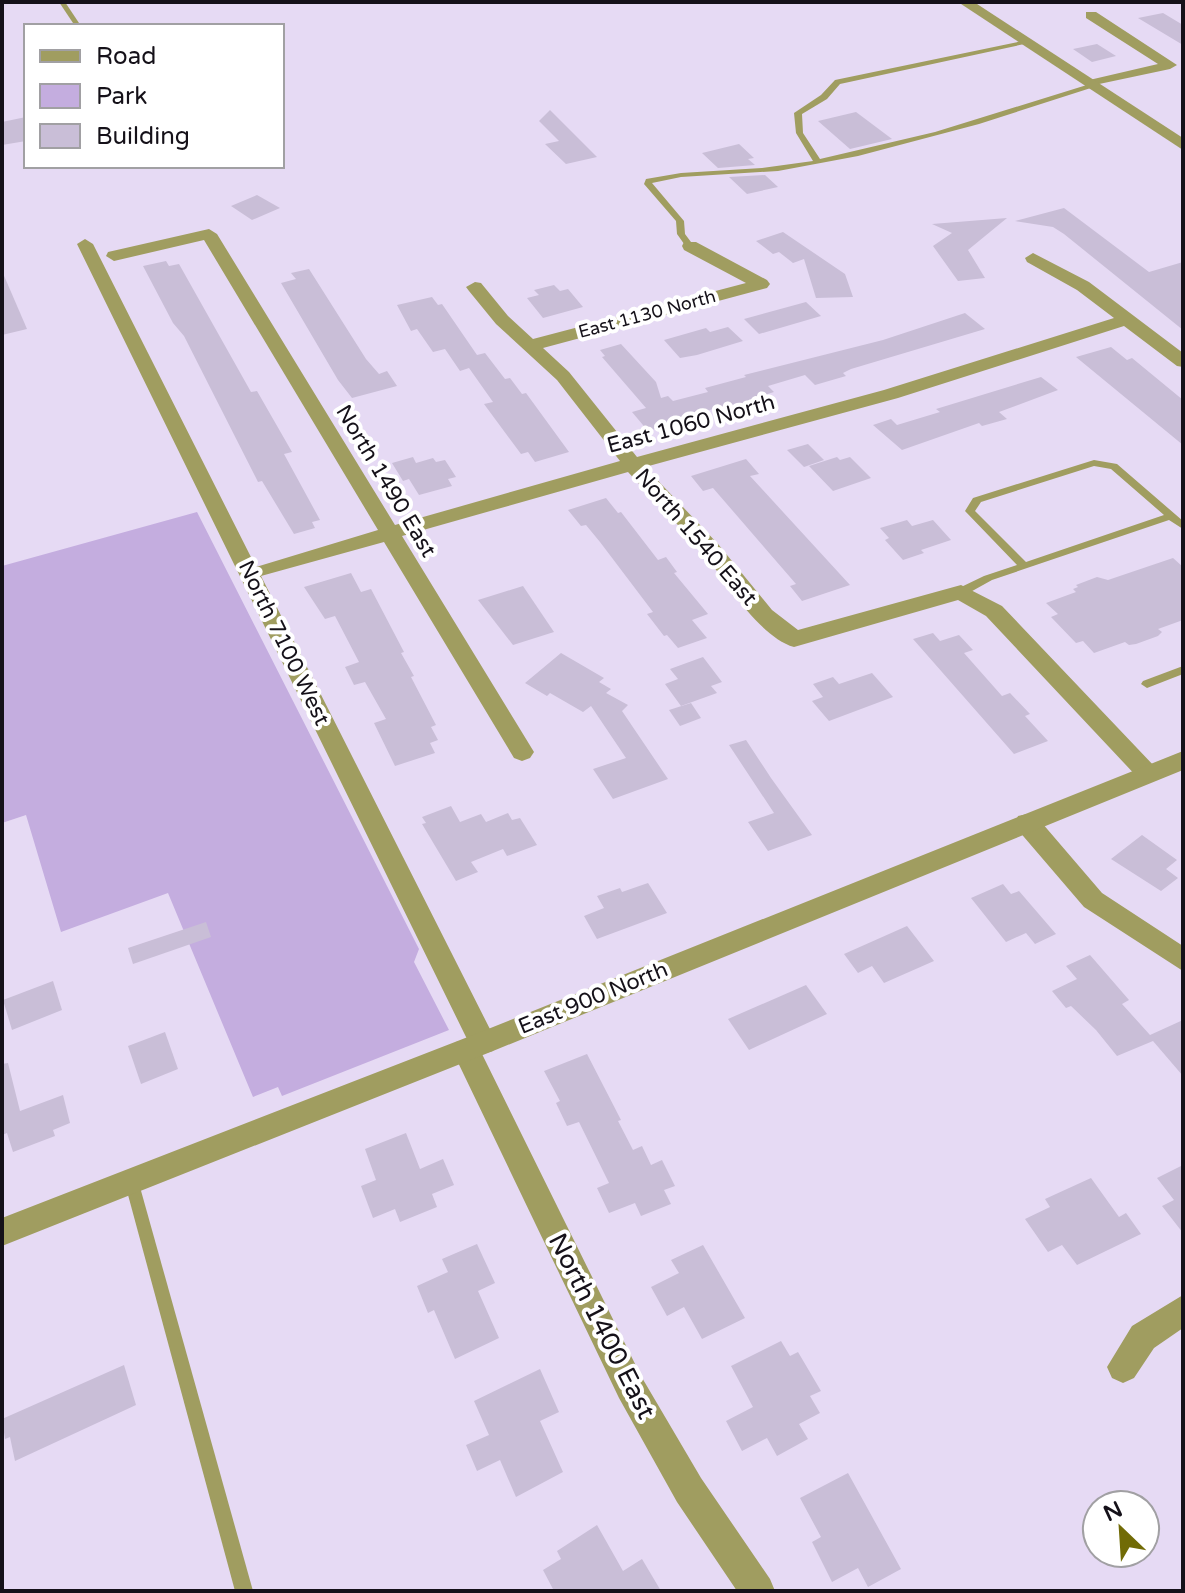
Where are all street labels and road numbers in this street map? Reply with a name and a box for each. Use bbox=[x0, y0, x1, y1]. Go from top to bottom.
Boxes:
street label: East 1130 North bbox=[576, 285, 718, 343]
street label: East 1060 North bbox=[604, 389, 778, 459]
street label: North 1490 East bbox=[330, 400, 442, 562]
street label: North 1540 East bbox=[630, 463, 762, 611]
street label: North 7100 West bbox=[233, 556, 335, 730]
street label: East 900 North bbox=[514, 956, 672, 1040]
street label: North 1400 East bbox=[542, 1228, 662, 1424]

